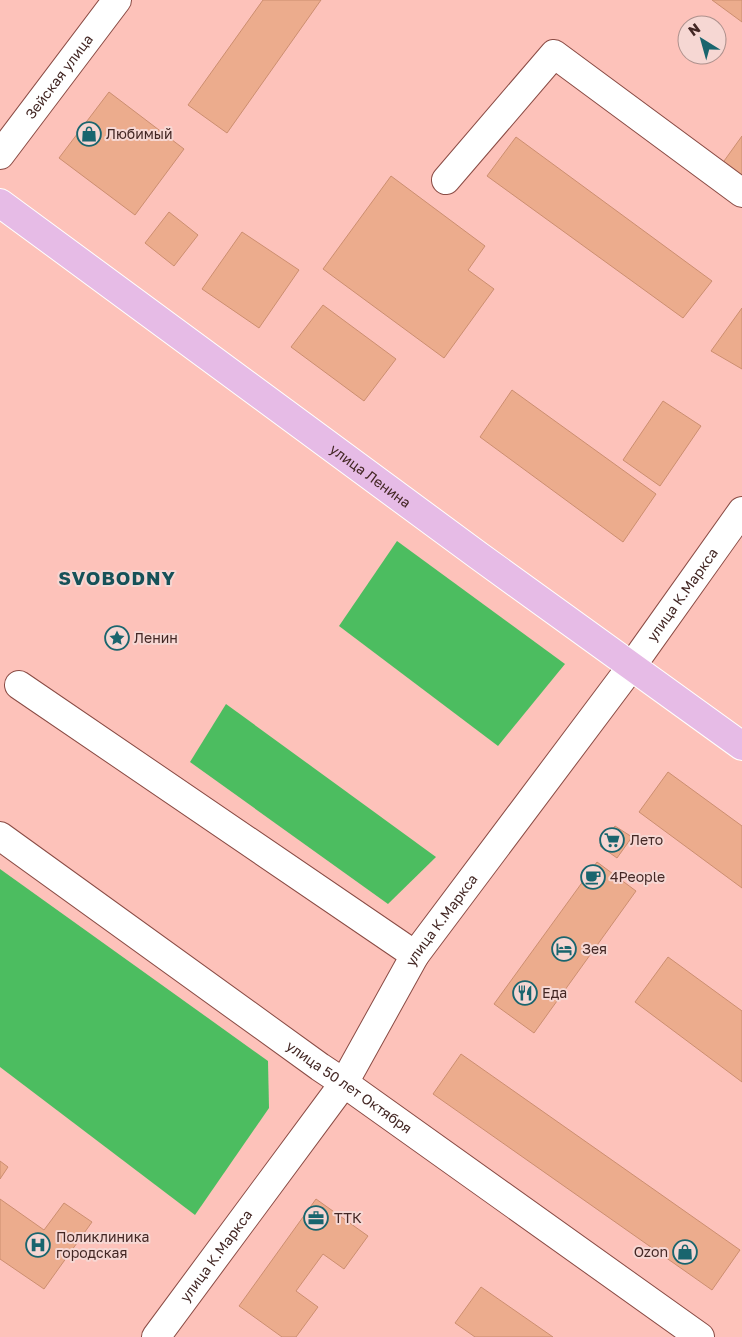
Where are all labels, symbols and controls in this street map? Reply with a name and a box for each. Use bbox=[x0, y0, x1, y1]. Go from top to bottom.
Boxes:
north arrow bbox=[677, 15, 727, 65]
text: N bbox=[685, 19, 703, 39]
street label: Зейская улица bbox=[21, 31, 96, 122]
shop icon: Любимый bbox=[76, 121, 102, 147]
place label: Любимый bbox=[106, 125, 173, 142]
street label: улица Ленина bbox=[327, 440, 414, 511]
street label: улица К.Маркса bbox=[643, 545, 721, 644]
district label: SVOBODNY bbox=[58, 566, 176, 589]
place icon: Ленин bbox=[104, 625, 130, 651]
place label: Ленин bbox=[134, 629, 178, 646]
supermarket icon: Лето bbox=[599, 827, 625, 853]
place label: Лето bbox=[630, 831, 663, 848]
cafe icon: 4People bbox=[580, 864, 606, 890]
place label: 4People bbox=[610, 868, 665, 885]
street label: улица К.Маркса bbox=[401, 870, 481, 969]
hotel icon: Зея bbox=[551, 936, 577, 962]
place label: Зея bbox=[582, 940, 607, 957]
restaurant icon: Еда bbox=[512, 980, 538, 1006]
place label: Еда bbox=[542, 984, 567, 1001]
street label: улица 50 лет Октября bbox=[283, 1037, 415, 1137]
office icon: ТТК bbox=[303, 1205, 329, 1231]
street label: улица К.Маркса bbox=[176, 1206, 255, 1305]
place label: ТТК bbox=[334, 1209, 362, 1226]
place label: Поликлиника городская bbox=[56, 1228, 149, 1261]
hospital icon: Поликлиника городская bbox=[25, 1232, 51, 1258]
shop icon: Ozon bbox=[672, 1239, 698, 1265]
place label: Ozon bbox=[634, 1243, 668, 1260]

